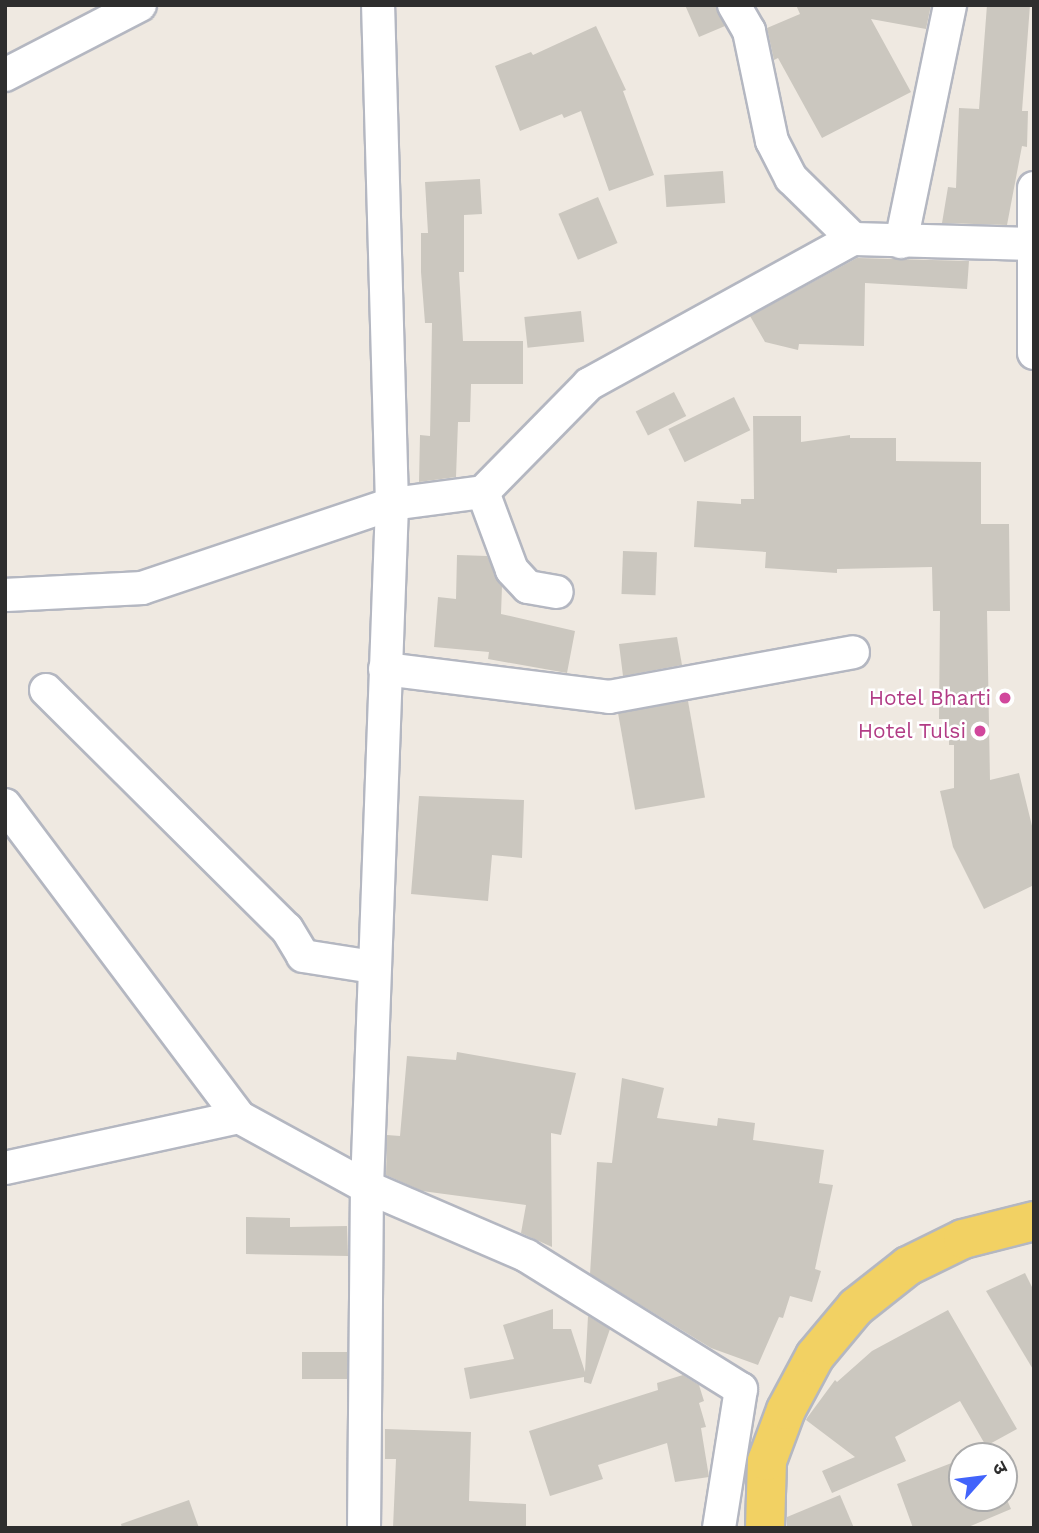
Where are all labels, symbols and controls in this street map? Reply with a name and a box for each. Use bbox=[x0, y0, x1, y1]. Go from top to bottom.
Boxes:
place label: Hotel Bharti bbox=[868, 685, 991, 711]
marker: Hotel Bharti bbox=[997, 690, 1013, 706]
place label: Hotel Tulsi bbox=[856, 718, 966, 744]
marker: Hotel Tulsi bbox=[972, 723, 988, 739]
north arrow bbox=[948, 1442, 1018, 1512]
text: उ bbox=[987, 1458, 1013, 1478]

